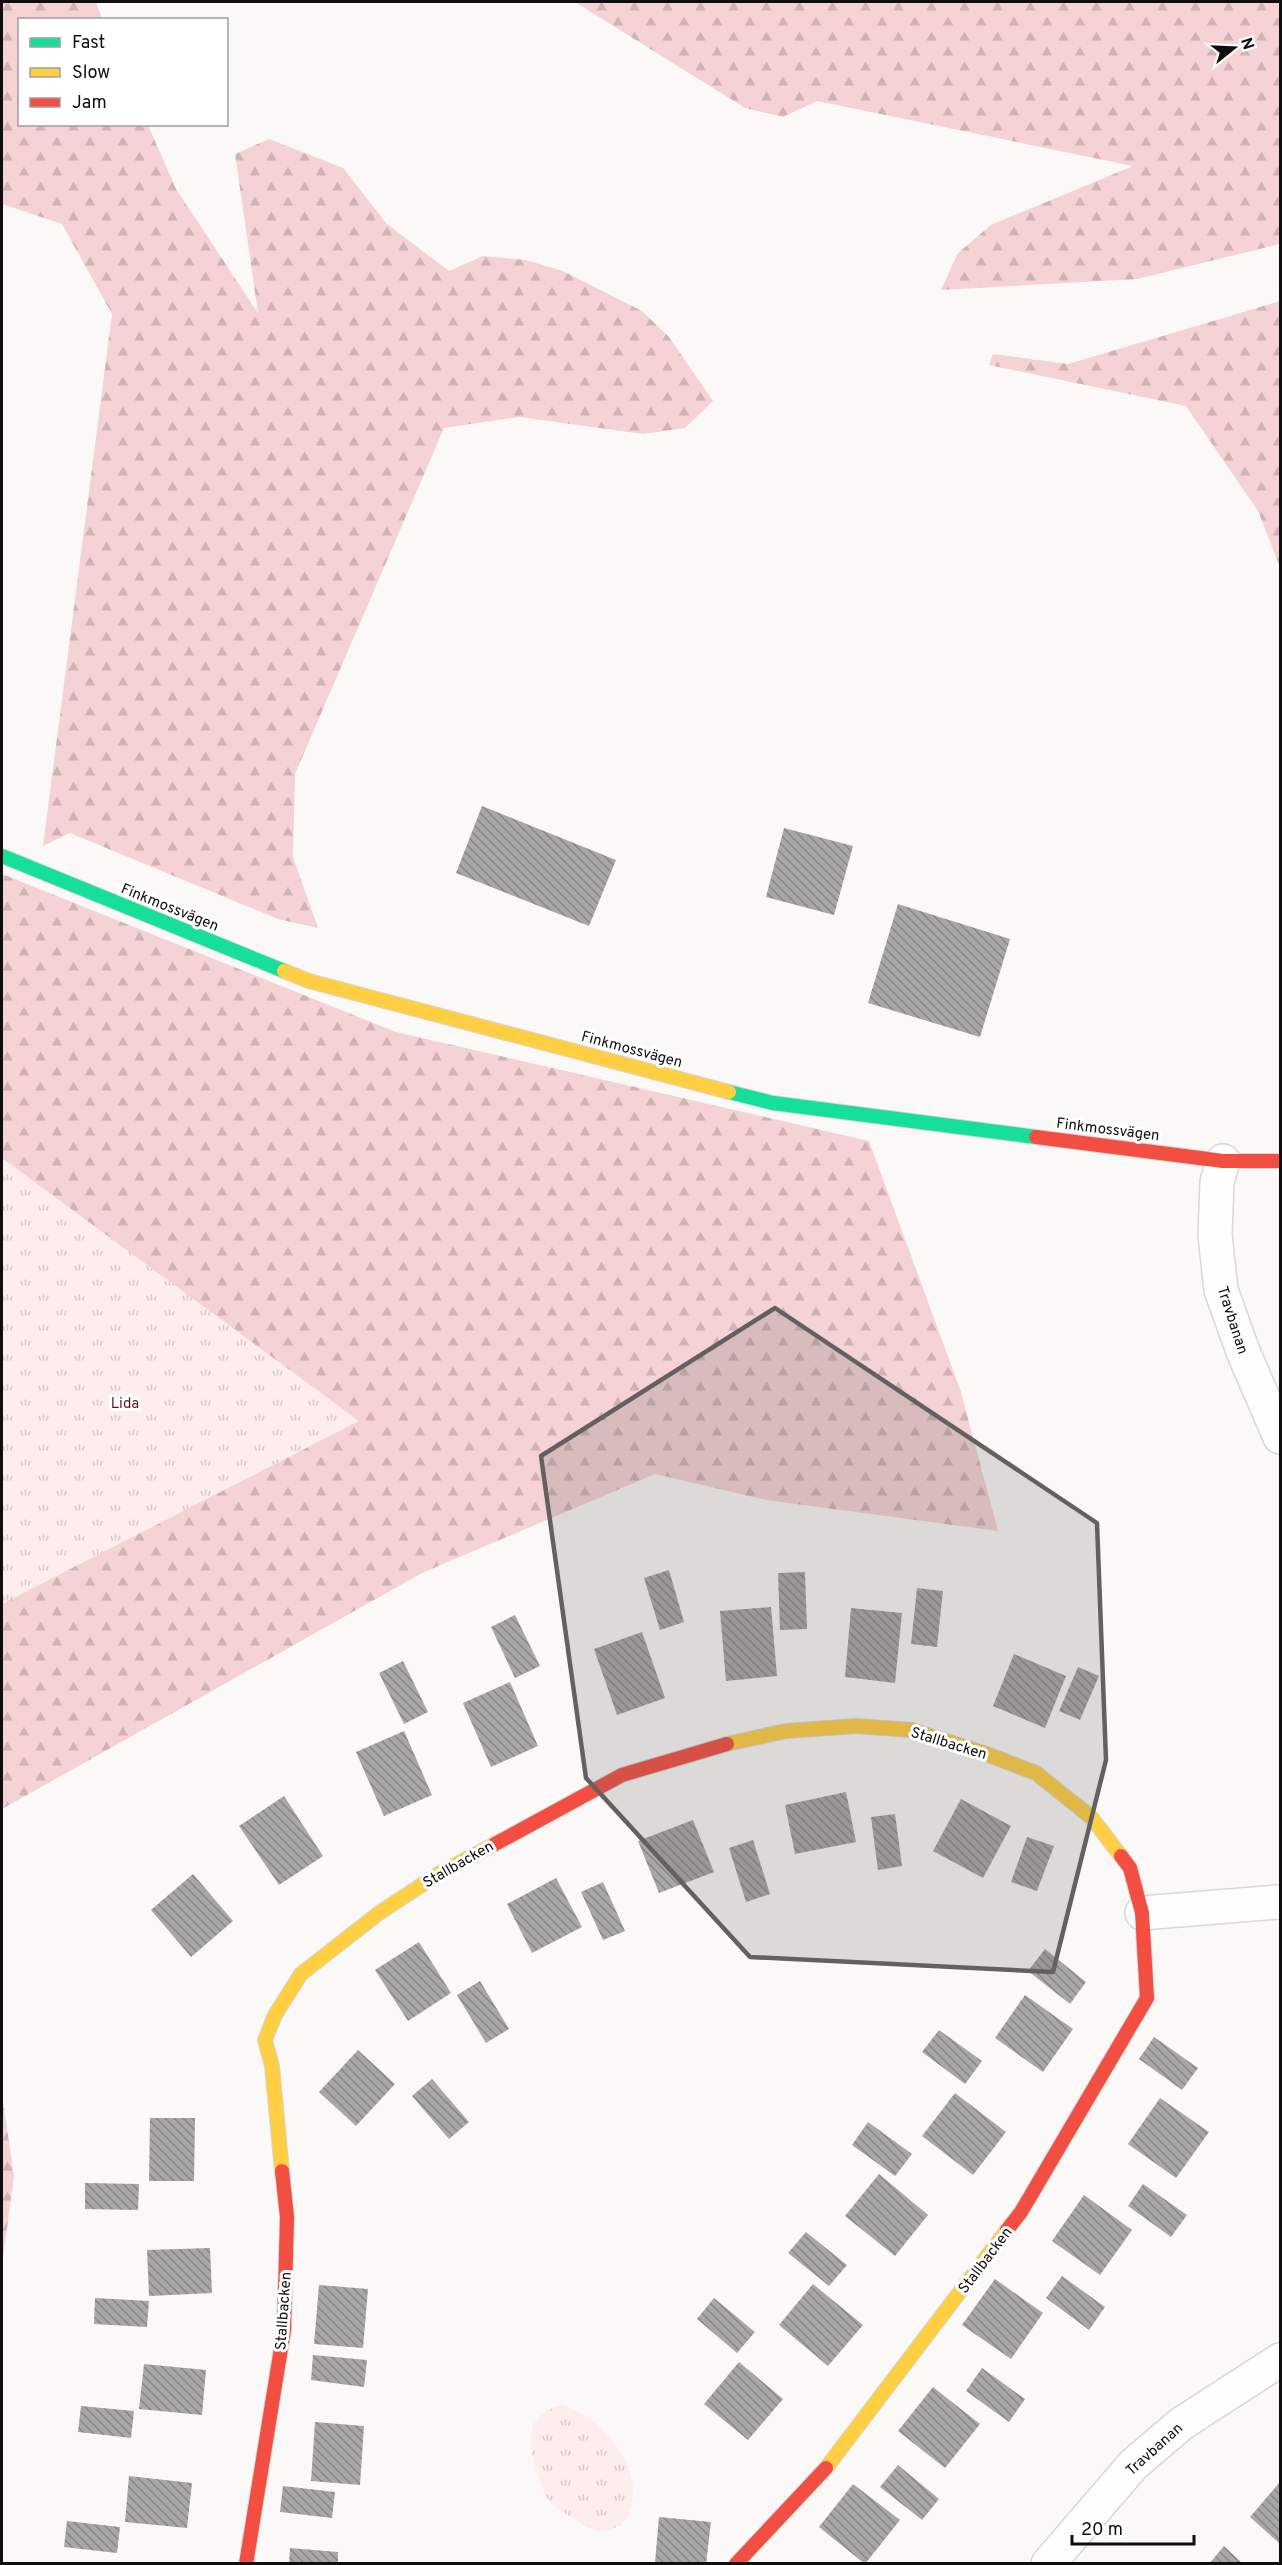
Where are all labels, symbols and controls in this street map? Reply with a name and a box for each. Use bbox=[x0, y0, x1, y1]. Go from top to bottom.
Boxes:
legend bbox=[18, 18, 228, 126]
north arrow bbox=[1204, 18, 1264, 78]
text: Fast bbox=[72, 32, 105, 55]
text: N bbox=[1235, 35, 1258, 53]
text: Slow bbox=[72, 62, 110, 85]
text: Jam bbox=[72, 92, 107, 115]
street label: Finkmossvägen bbox=[118, 880, 221, 937]
street label: Finkmossvägen bbox=[579, 1028, 684, 1073]
street label: Finkmossvägen bbox=[1055, 1115, 1161, 1146]
street label: Travbanan bbox=[1212, 1284, 1251, 1357]
park label: Lida bbox=[111, 1395, 139, 1414]
street label: Stallbacken bbox=[908, 1724, 989, 1765]
street label: Stallbacken bbox=[420, 1837, 498, 1893]
street label: Stallbacken bbox=[955, 2224, 1017, 2298]
street label: Stallbacken bbox=[272, 2271, 297, 2351]
street label: Travbanan bbox=[1123, 2420, 1187, 2481]
scale bar bbox=[1072, 2508, 1194, 2546]
text: 20 m bbox=[1081, 2519, 1123, 2542]

